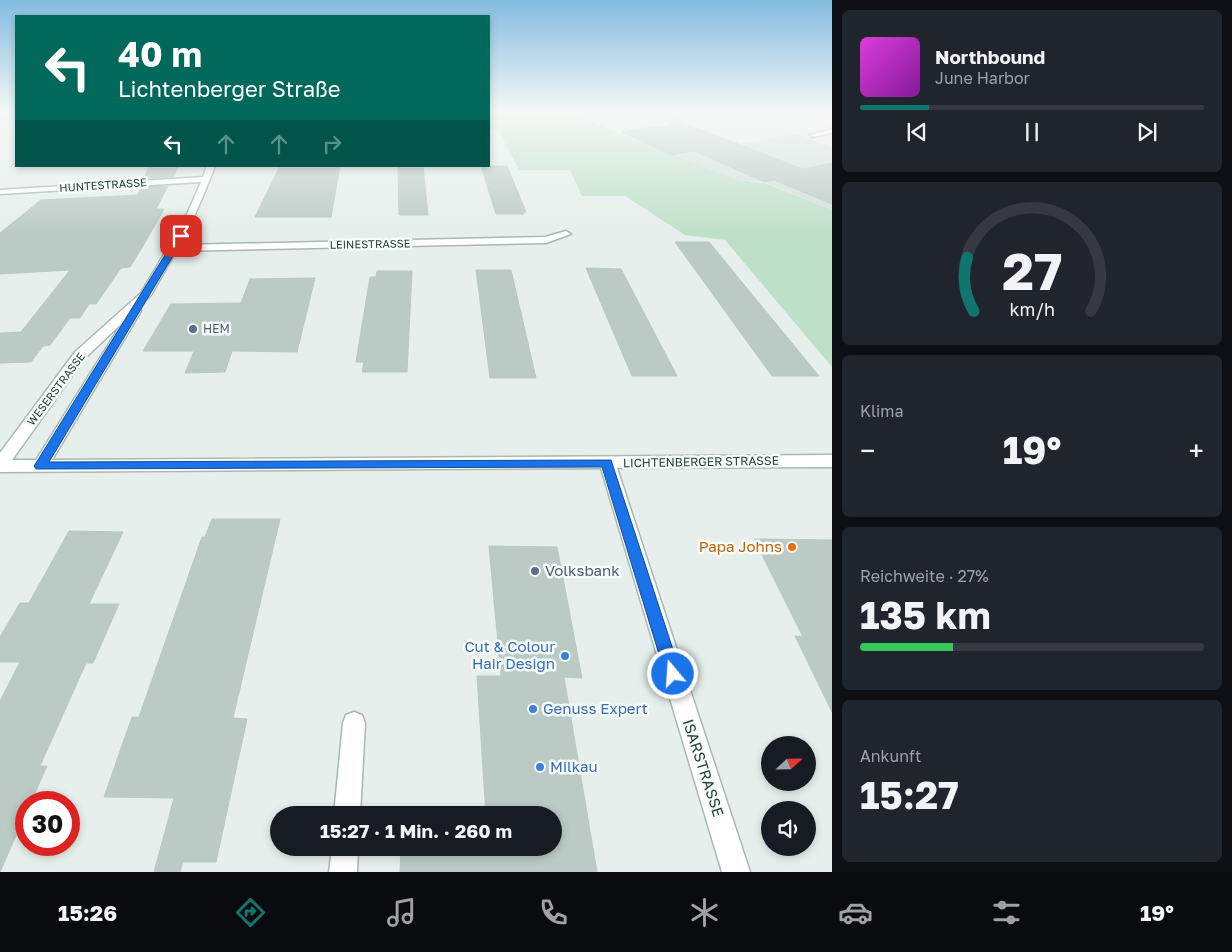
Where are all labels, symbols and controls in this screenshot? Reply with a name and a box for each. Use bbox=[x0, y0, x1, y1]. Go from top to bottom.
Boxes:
text: 40 m bbox=[118, 33, 202, 75]
icon: left bbox=[35, 35, 100, 100]
text: Northbound bbox=[935, 45, 1045, 68]
text: June Harbor bbox=[935, 68, 1030, 88]
text: Lichtenberger Straße bbox=[118, 75, 341, 102]
icon: previous bbox=[903, 118, 931, 146]
icon: pause bbox=[1018, 118, 1046, 146]
icon: next bbox=[1133, 118, 1161, 146]
icon: left bbox=[159, 130, 187, 158]
icon: ahead bbox=[212, 130, 240, 158]
icon: ahead bbox=[265, 130, 293, 158]
icon: right bbox=[318, 130, 346, 158]
street label: HUNTESTRASSE bbox=[59, 175, 147, 194]
pin bbox=[160, 215, 202, 257]
icon: arrive bbox=[167, 222, 195, 250]
street label: LEINESTRASSE bbox=[329, 236, 411, 251]
text: 27 bbox=[1002, 239, 1062, 301]
text: km/h bbox=[1009, 298, 1055, 320]
place label: HEM bbox=[203, 321, 230, 336]
marker: HEM bbox=[187, 323, 199, 335]
street label: WESERSTRASSE bbox=[24, 350, 87, 428]
text: Klima bbox=[860, 401, 904, 421]
text: 19° bbox=[1003, 427, 1061, 472]
text: − bbox=[860, 434, 875, 467]
text: + bbox=[1189, 434, 1204, 467]
street label: LICHTENBERGER STRASSE bbox=[623, 453, 779, 470]
place label: Papa Johns bbox=[699, 537, 782, 555]
marker: Papa Johns bbox=[786, 541, 798, 553]
place label: Volksbank bbox=[545, 561, 620, 579]
marker: Volksbank bbox=[529, 565, 541, 577]
text: Reichweite · 27% bbox=[860, 566, 989, 586]
text: 135 km bbox=[860, 592, 991, 637]
place label: Cut & Colour Hair Design bbox=[464, 637, 555, 672]
position arrow bbox=[646, 647, 698, 699]
marker: Cut & Colour Hair Design bbox=[559, 650, 571, 662]
place label: Genuss Expert bbox=[543, 699, 648, 717]
marker: Genuss Expert bbox=[527, 703, 539, 715]
street label: ISARSTRASSE bbox=[680, 717, 728, 819]
north arrow bbox=[761, 736, 816, 791]
map controls bbox=[761, 736, 816, 856]
text: Ankunft bbox=[860, 746, 922, 766]
place label: Milkau bbox=[550, 757, 598, 775]
marker: Milkau bbox=[534, 761, 546, 773]
text: 15:27 bbox=[860, 772, 959, 817]
speed limit sign: 30 bbox=[15, 791, 80, 856]
button: sound bbox=[761, 801, 816, 856]
text: 15:27 · 1 Min. · 260 m bbox=[320, 819, 512, 842]
icon: directions bbox=[233, 895, 268, 930]
icon: music bbox=[384, 895, 419, 930]
icon: phone bbox=[536, 895, 571, 930]
icon: climate bbox=[687, 895, 722, 930]
icon: car bbox=[838, 895, 873, 930]
icon: filters bbox=[989, 895, 1024, 930]
text: 15:26 bbox=[58, 899, 117, 926]
text: 19° bbox=[1140, 899, 1174, 926]

